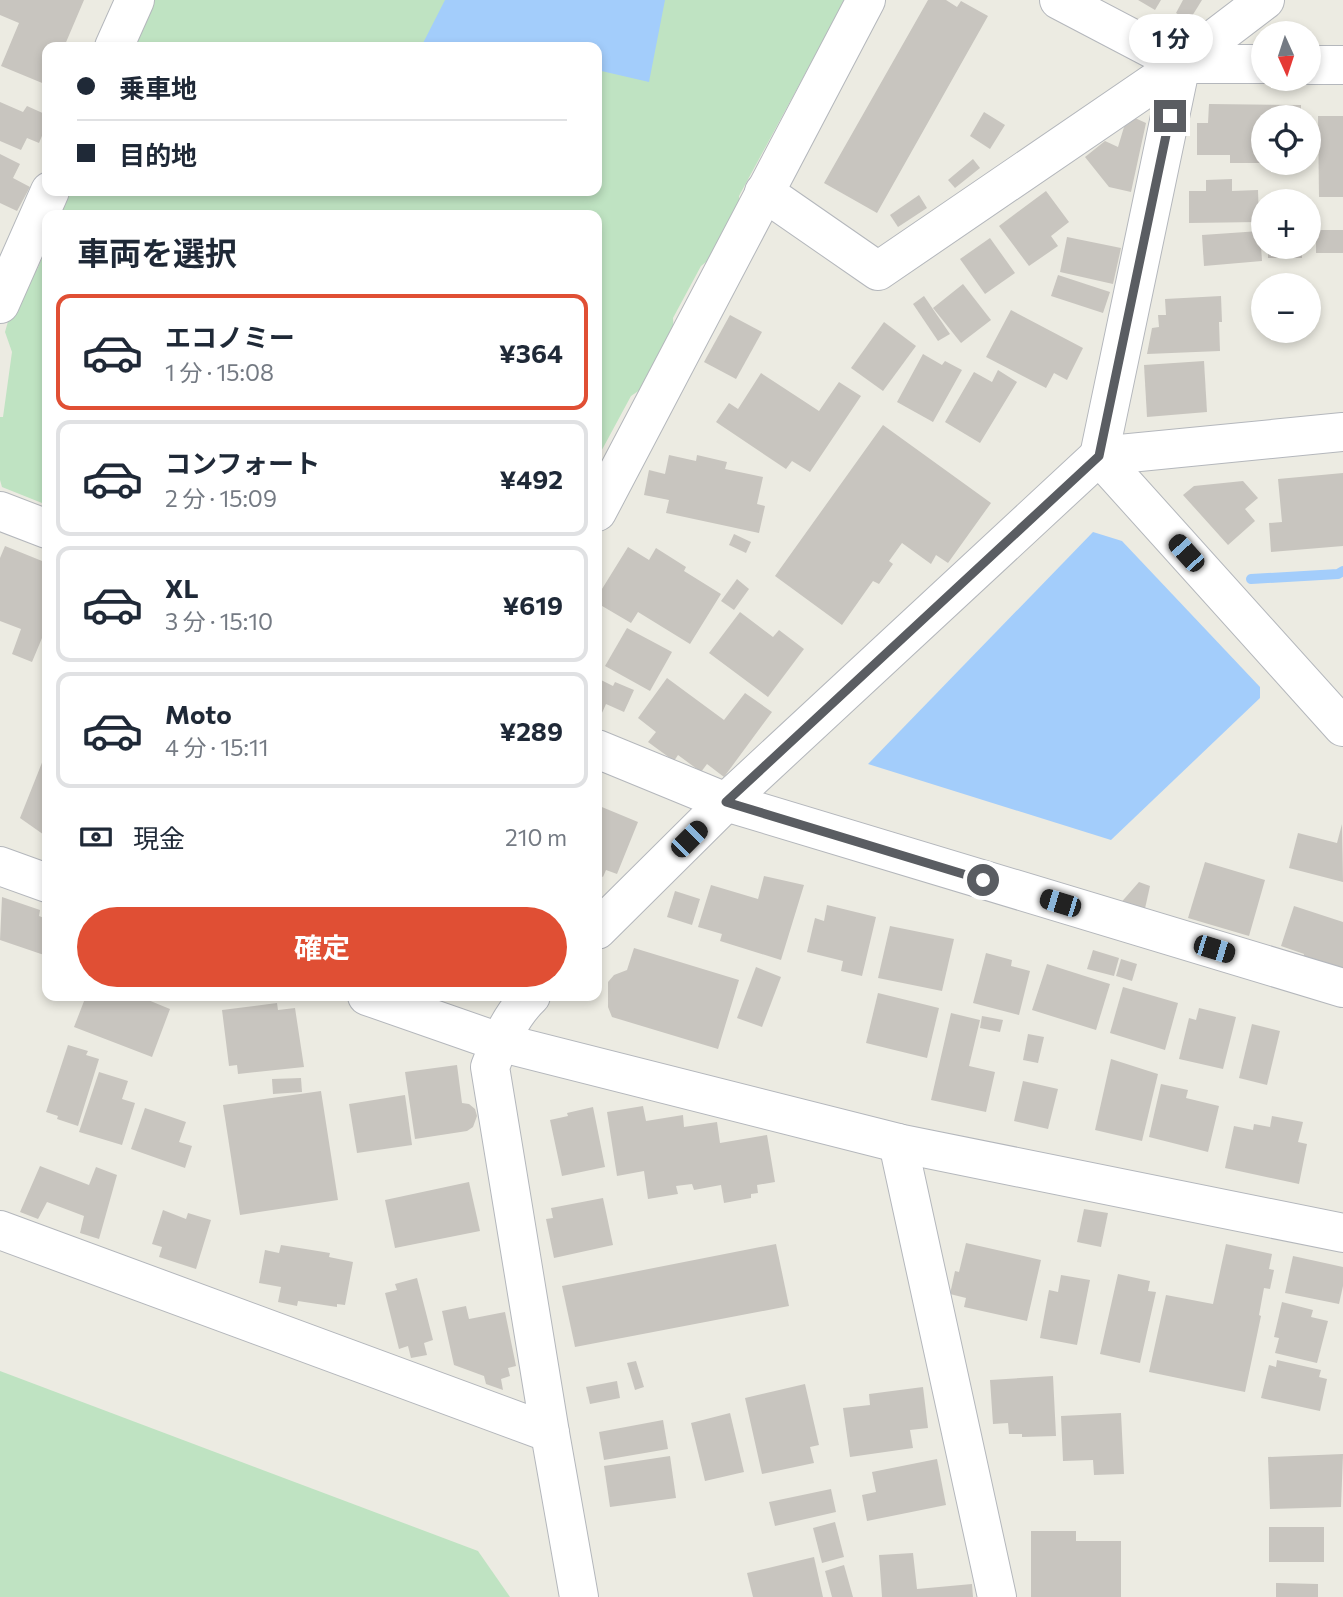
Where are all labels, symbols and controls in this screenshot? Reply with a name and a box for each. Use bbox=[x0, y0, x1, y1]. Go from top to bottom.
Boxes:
callout: 1 分 bbox=[1128, 15, 1212, 64]
north arrow bbox=[1251, 21, 1321, 91]
map controls bbox=[1251, 21, 1321, 343]
text: 1 分 bbox=[1152, 24, 1190, 52]
text: 乗車地 bbox=[119, 72, 197, 103]
route end bbox=[1154, 100, 1186, 132]
button: locate bbox=[1251, 105, 1321, 175]
text: 目的地 bbox=[119, 139, 197, 170]
button: + bbox=[1251, 189, 1321, 259]
text: 車両を選択 bbox=[77, 232, 237, 272]
button: − bbox=[1251, 273, 1321, 343]
icon: car bbox=[81, 321, 144, 384]
text: エコノミー bbox=[165, 321, 295, 352]
text: ¥364 bbox=[499, 337, 563, 368]
text: 1 分 · 15:08 bbox=[165, 358, 274, 386]
icon: car bbox=[81, 447, 144, 510]
text: コンフォート bbox=[165, 447, 320, 478]
text: ¥492 bbox=[499, 463, 563, 494]
text: 2 分 · 15:09 bbox=[165, 484, 277, 512]
car bbox=[1165, 530, 1208, 576]
text: XL bbox=[165, 572, 199, 603]
icon: car bbox=[81, 573, 144, 636]
text: ¥619 bbox=[503, 589, 563, 620]
text: 3 分 · 15:10 bbox=[165, 607, 273, 635]
text: Moto bbox=[165, 698, 232, 729]
icon: car bbox=[81, 699, 144, 762]
text: ¥289 bbox=[500, 715, 563, 746]
text: 4 分 · 15:11 bbox=[165, 733, 269, 761]
car bbox=[667, 817, 712, 861]
icon: cash bbox=[77, 818, 115, 856]
text: 現金 bbox=[133, 822, 185, 853]
text: 210 m bbox=[505, 823, 567, 851]
route start bbox=[967, 864, 999, 896]
car bbox=[1037, 887, 1084, 919]
button: 確定 bbox=[77, 907, 567, 987]
car bbox=[1191, 933, 1238, 965]

